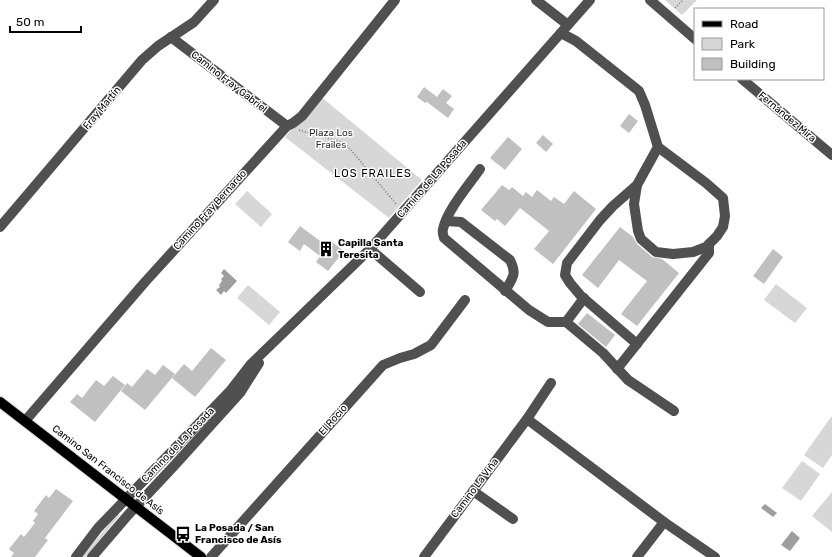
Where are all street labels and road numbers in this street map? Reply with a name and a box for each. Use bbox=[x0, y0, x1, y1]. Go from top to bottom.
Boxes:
street label: Camino Fray Gabriel bbox=[189, 49, 269, 115]
street label: Fray Martín bbox=[81, 84, 123, 132]
street label: Fernández Mira bbox=[756, 89, 818, 145]
street label: Camino de La Posada bbox=[395, 138, 469, 220]
street label: Camino Fray Bernardo bbox=[171, 167, 249, 252]
street label: El Rocio bbox=[316, 402, 350, 438]
street label: Camino de La Posada bbox=[139, 405, 217, 485]
street label: Camino San Francisco de Asís bbox=[50, 423, 166, 517]
street label: Camino La Viña bbox=[449, 456, 501, 520]

